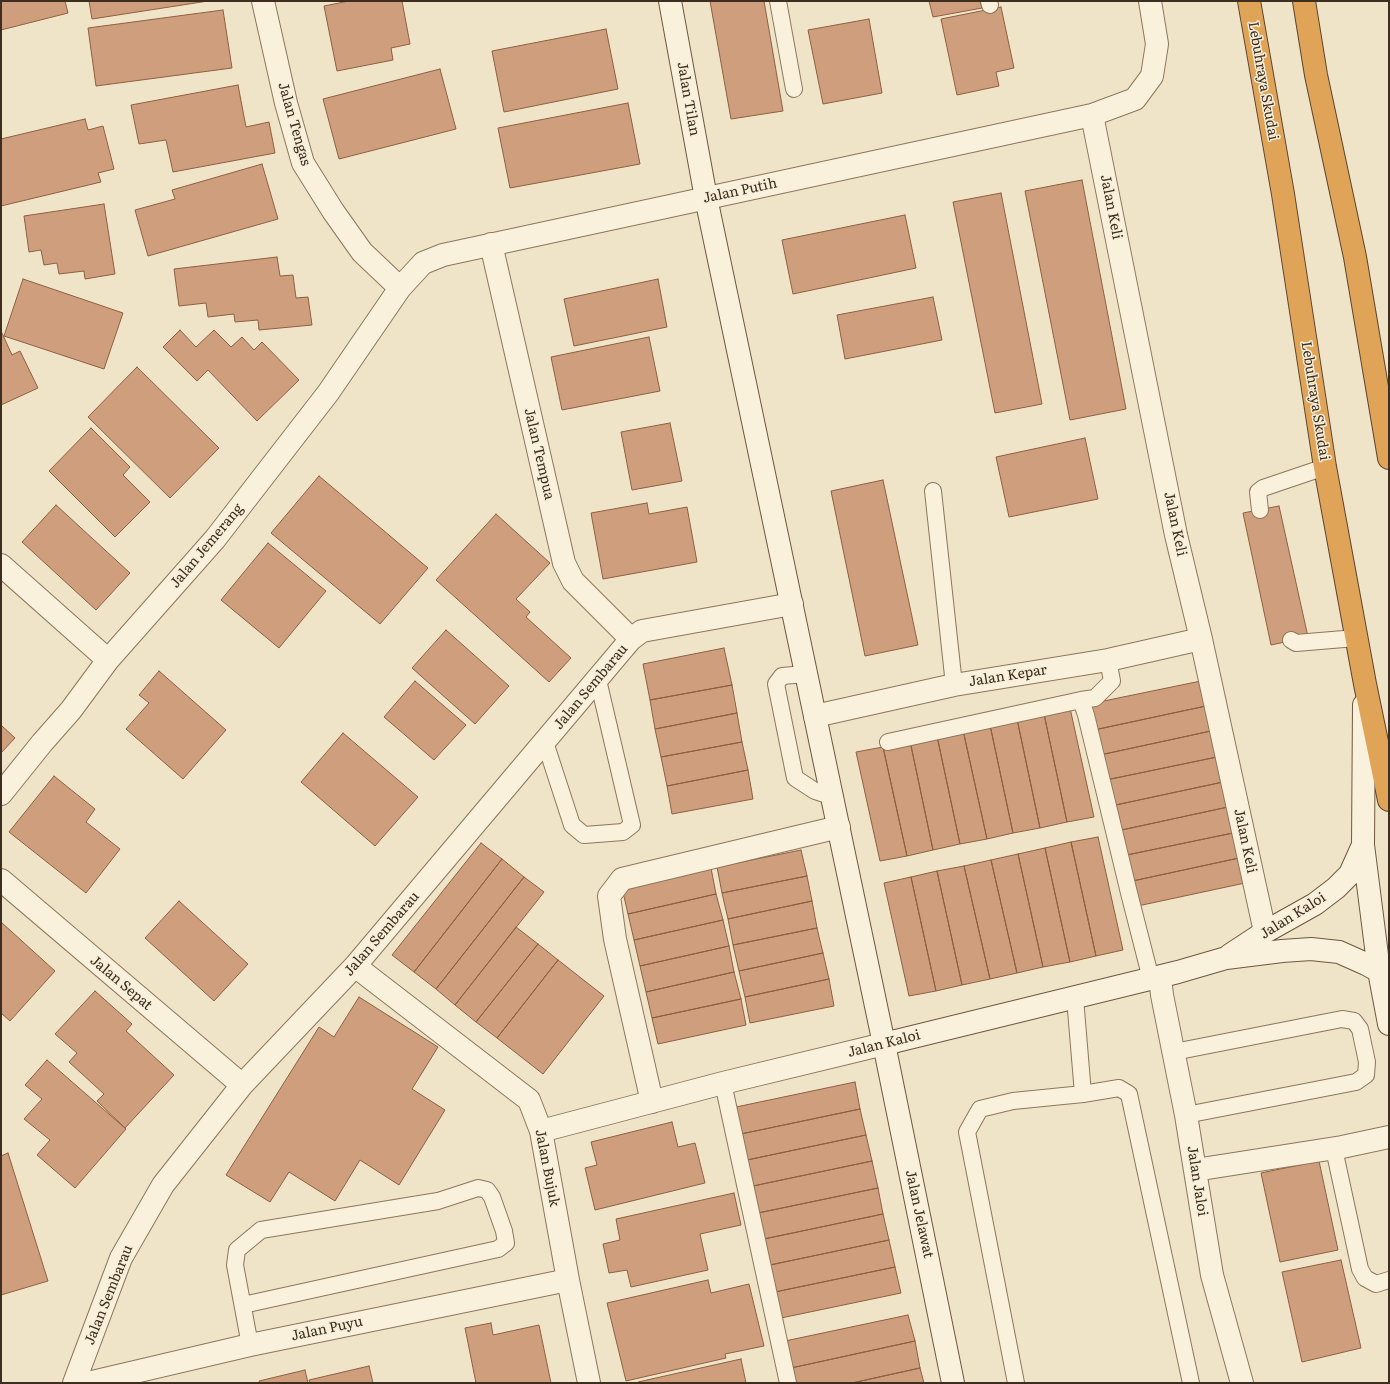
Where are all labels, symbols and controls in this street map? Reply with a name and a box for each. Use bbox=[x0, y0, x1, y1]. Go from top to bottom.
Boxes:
street label: Lebuhraya Skudai bbox=[1244, 20, 1282, 142]
street label: Jalan Tilan bbox=[673, 61, 703, 137]
street label: Jalan Tengas bbox=[274, 80, 314, 168]
street label: Jalan Keli bbox=[1096, 173, 1126, 241]
street label: Jalan Putih bbox=[701, 175, 779, 207]
street label: Lebuhraya Skudai bbox=[1297, 340, 1333, 462]
street label: Jalan Tempua bbox=[520, 406, 558, 502]
street label: Jalan Keli bbox=[1160, 490, 1190, 558]
street label: Jalan Jemerang bbox=[167, 500, 247, 592]
street label: Jalan Sembarau bbox=[550, 641, 632, 733]
street label: Jalan Kepar bbox=[968, 662, 1048, 690]
street label: Jalan Keli bbox=[1230, 807, 1260, 875]
street label: Jalan Sembarau bbox=[341, 888, 423, 980]
street label: Jalan Kaloi bbox=[1257, 889, 1329, 943]
street label: Jalan Sepat bbox=[87, 952, 155, 1014]
street label: Jalan Kaloi bbox=[846, 1027, 922, 1061]
street label: Jalan Bujuk bbox=[531, 1128, 563, 1208]
street label: Jalan Jaloi bbox=[1183, 1145, 1211, 1217]
street label: Jalan Jelawat bbox=[901, 1168, 937, 1260]
street label: Jalan Sembarau bbox=[81, 1243, 137, 1347]
street label: Jalan Puyu bbox=[290, 1313, 364, 1345]

